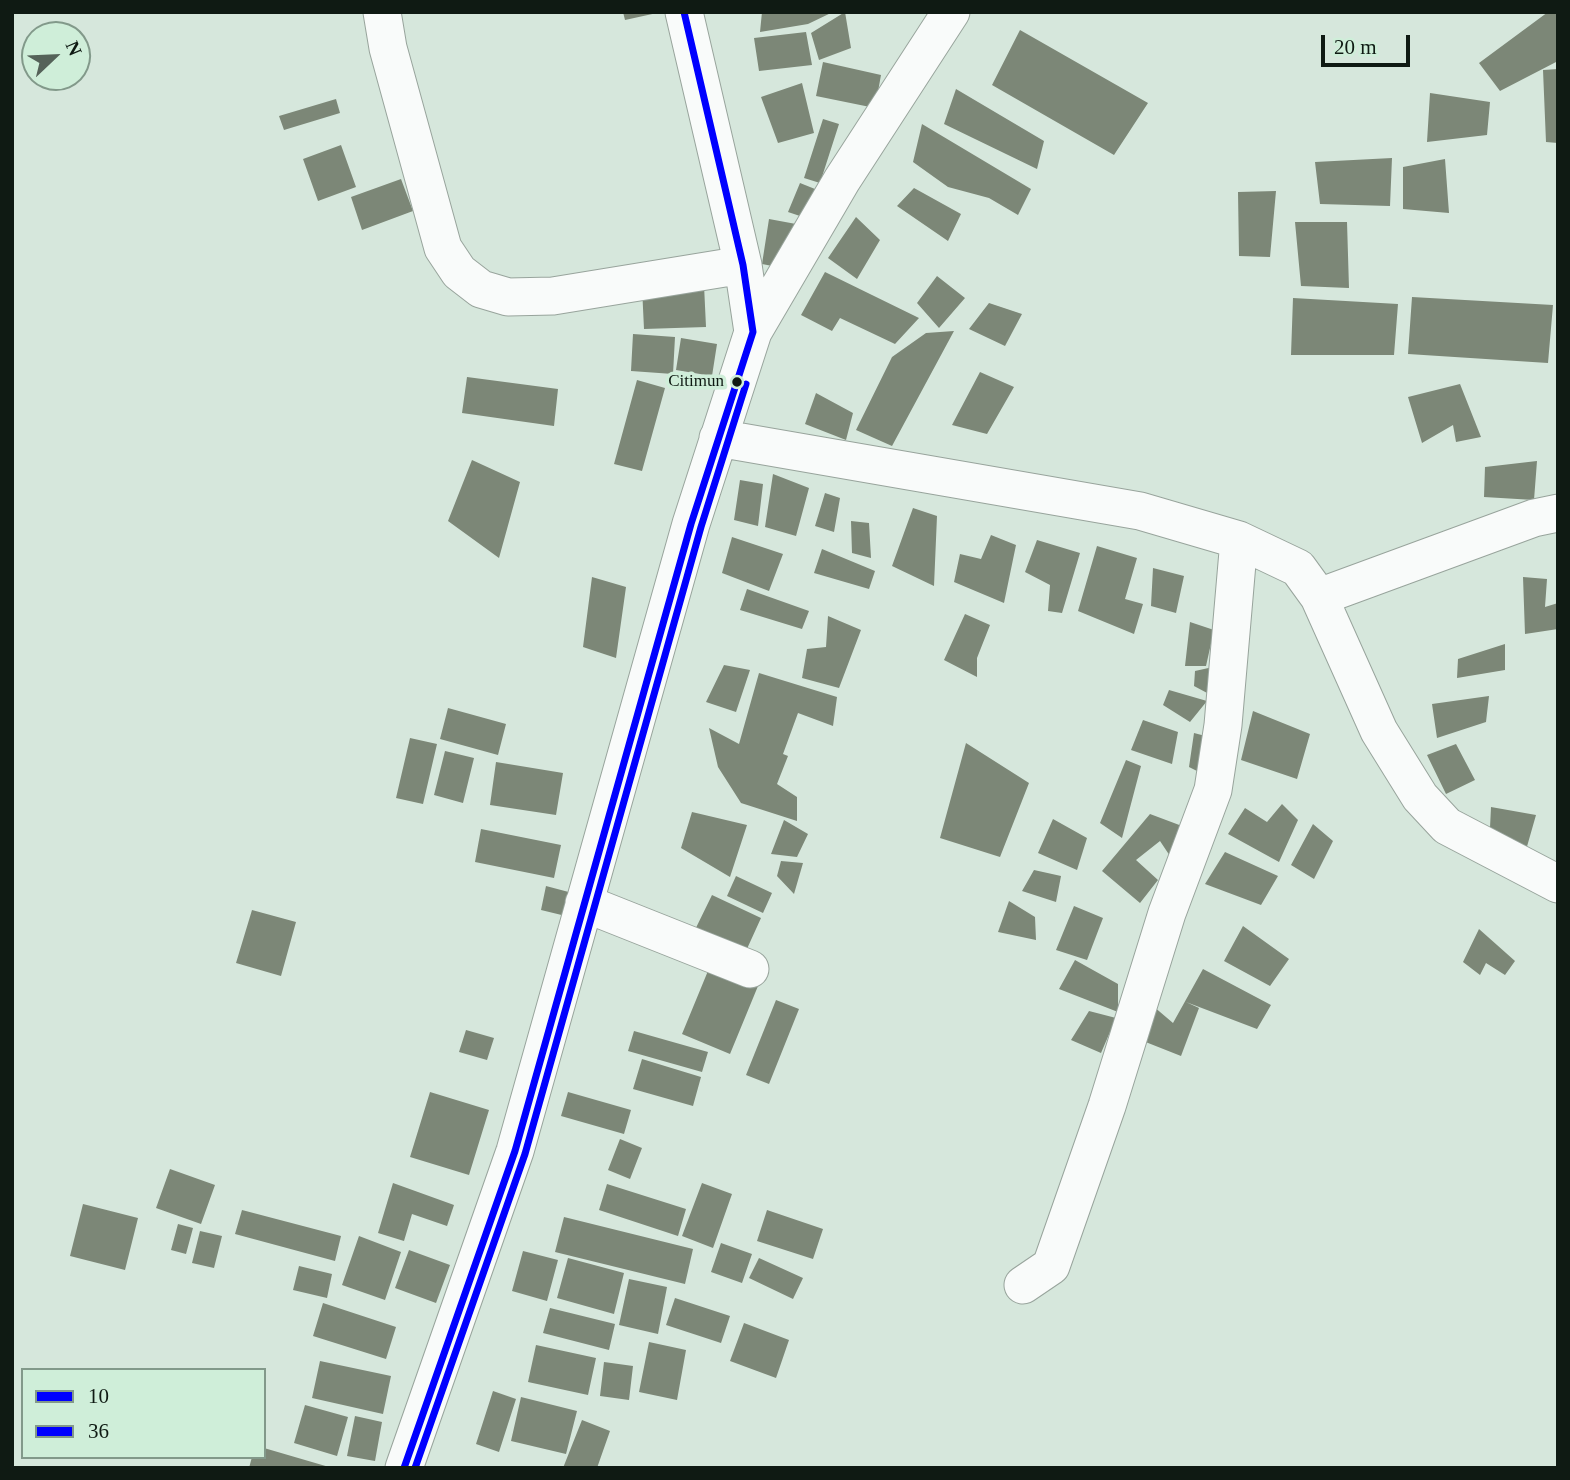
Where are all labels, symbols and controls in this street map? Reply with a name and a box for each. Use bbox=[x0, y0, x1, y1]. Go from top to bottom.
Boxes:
north arrow bbox=[21, 21, 91, 91]
scale bar bbox=[1325, 21, 1414, 65]
text: 20 m bbox=[1334, 35, 1377, 59]
text: N bbox=[62, 38, 86, 59]
place label: Citimun bbox=[668, 372, 724, 392]
marker: Citimun bbox=[730, 375, 744, 389]
legend bbox=[21, 1368, 266, 1459]
text: 10 bbox=[88, 1384, 109, 1408]
text: 36 bbox=[88, 1419, 109, 1443]

